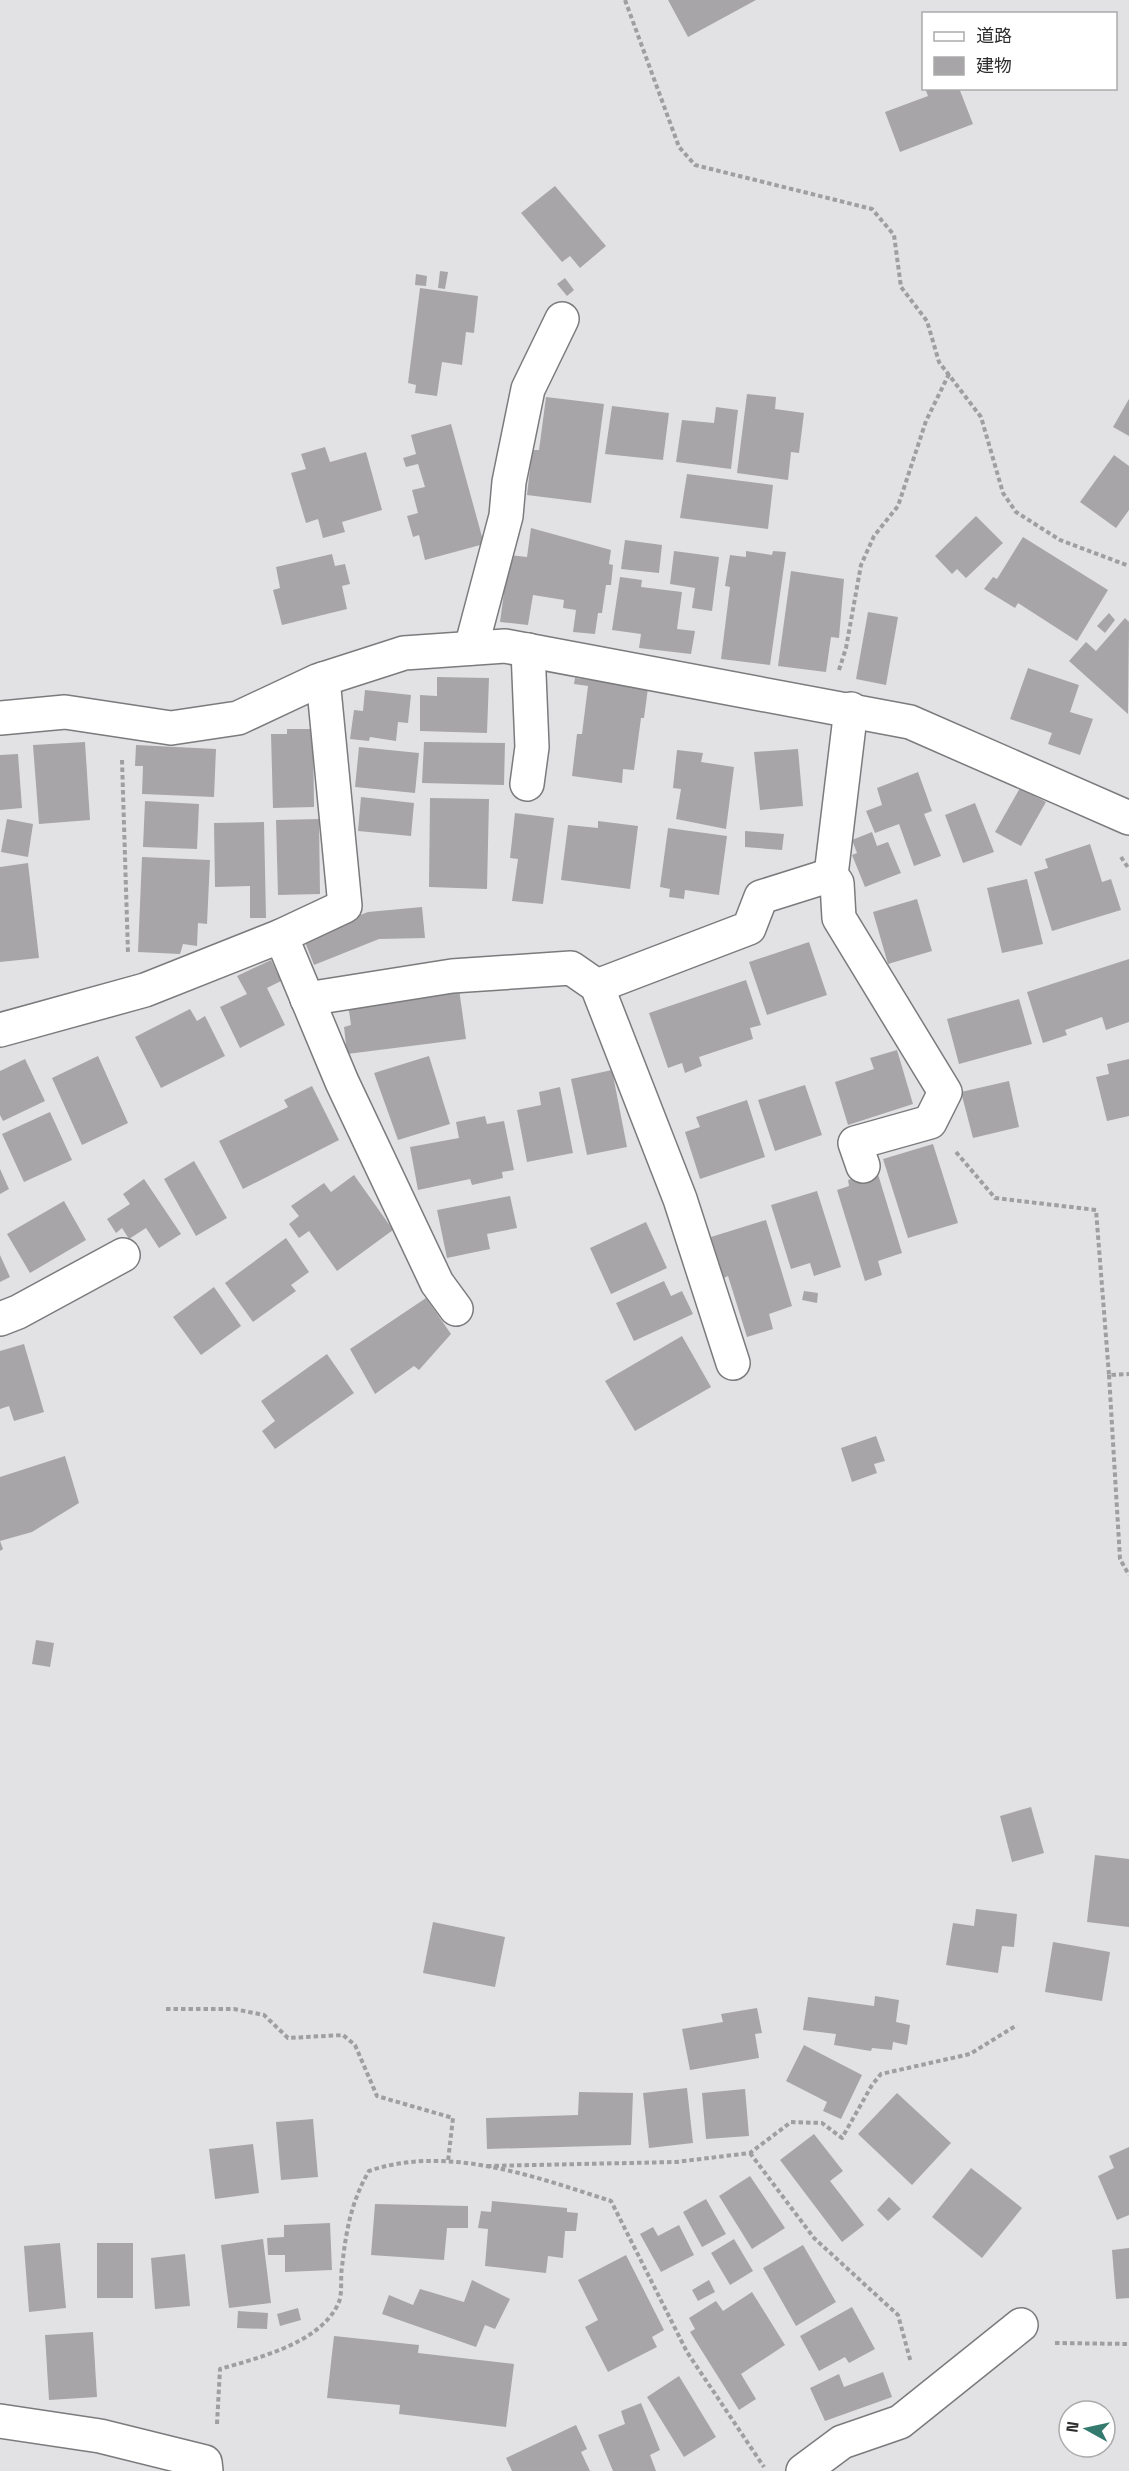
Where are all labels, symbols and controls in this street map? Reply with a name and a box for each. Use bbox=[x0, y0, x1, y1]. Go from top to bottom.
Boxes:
legend bbox=[922, 12, 1117, 90]
text: 道路 bbox=[976, 24, 1012, 47]
text: 建物 bbox=[976, 54, 1012, 77]
north arrow bbox=[1057, 2399, 1117, 2459]
text: N bbox=[1061, 2420, 1084, 2434]

